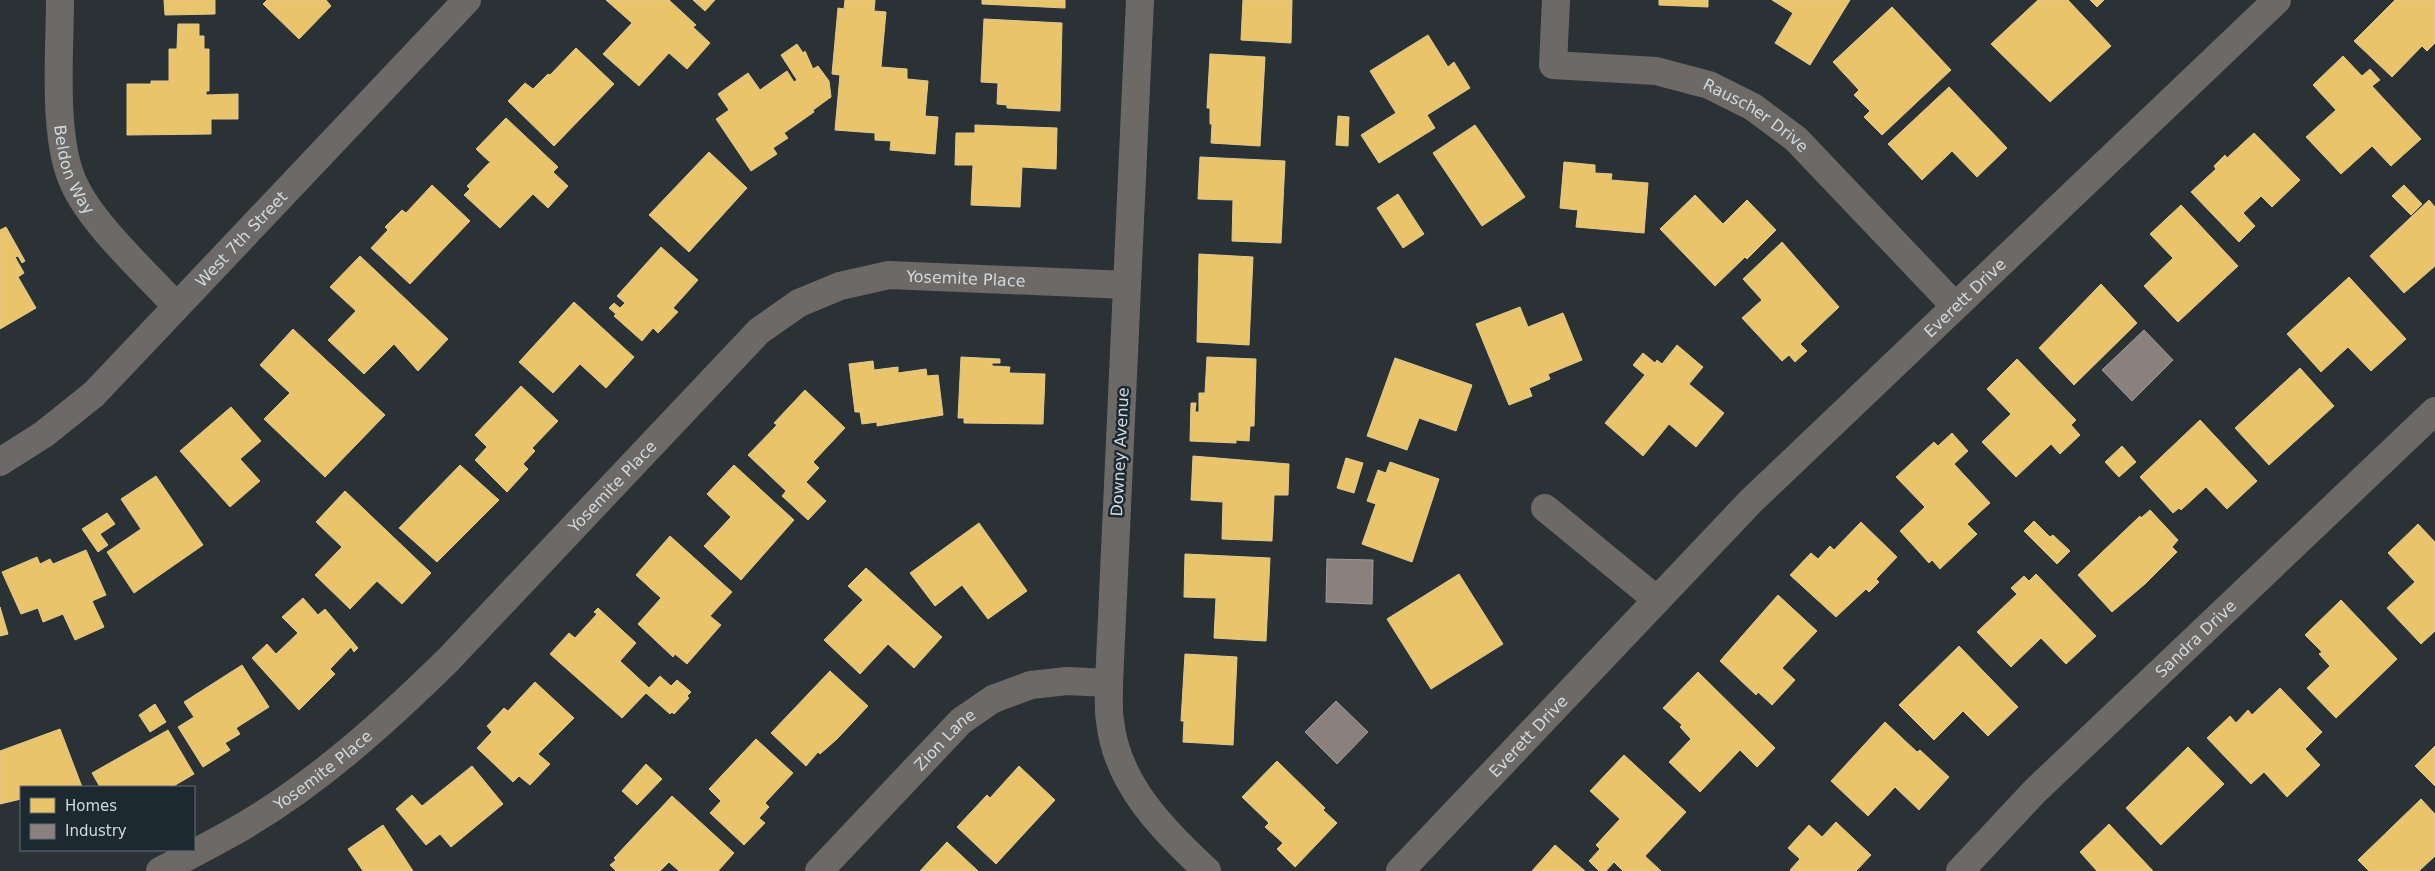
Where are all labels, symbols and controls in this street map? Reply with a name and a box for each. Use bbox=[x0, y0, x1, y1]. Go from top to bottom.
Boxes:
street label: Rauscher Drive bbox=[1700, 74, 1813, 156]
street label: Beldon Way bbox=[51, 124, 99, 218]
street label: West 7th Street bbox=[191, 187, 291, 291]
street label: Everett Drive bbox=[1920, 254, 2009, 341]
street label: Yosemite Place bbox=[905, 266, 1026, 290]
street label: Downey Avenue bbox=[1107, 387, 1133, 517]
street label: Yosemite Place bbox=[564, 436, 660, 537]
street label: Sandra Drive bbox=[2151, 596, 2240, 681]
street label: Everett Drive bbox=[1485, 691, 1571, 781]
street label: Zion Lane bbox=[910, 705, 979, 774]
street label: Yosemite Place bbox=[269, 726, 376, 815]
legend bbox=[20, 786, 195, 851]
text: Homes bbox=[65, 797, 117, 815]
text: Industry bbox=[65, 822, 127, 840]

